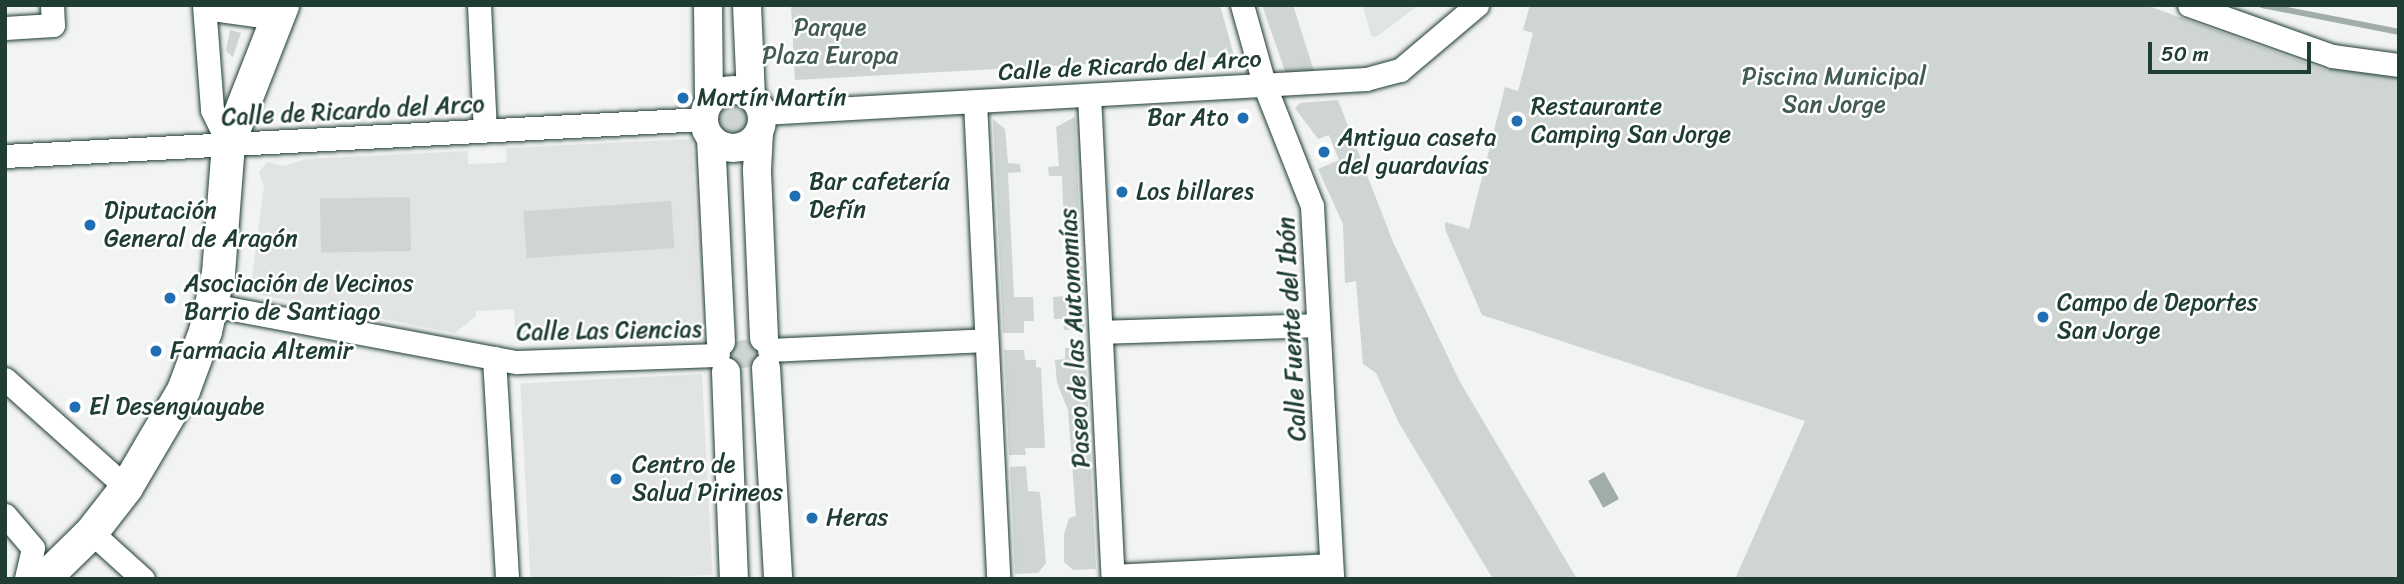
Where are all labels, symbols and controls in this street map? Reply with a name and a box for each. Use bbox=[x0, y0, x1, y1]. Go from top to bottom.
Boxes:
park label: Parque Plaza Europa bbox=[762, 14, 898, 70]
scale bar bbox=[2152, 28, 2315, 72]
text: 50 m bbox=[2161, 35, 2209, 73]
street label: Calle de Ricardo del Arco bbox=[997, 45, 1263, 87]
park label: Piscina Municipal San Jorge bbox=[1742, 63, 1926, 119]
place label: Martín Martín bbox=[697, 84, 846, 112]
street label: Calle de Ricardo del Arco bbox=[220, 90, 486, 132]
marker: Martín Martín bbox=[675, 90, 691, 106]
place label: Restaurante Camping San Jorge bbox=[1531, 93, 1731, 149]
place label: Bar Ato bbox=[1147, 104, 1229, 132]
marker: Bar Ato bbox=[1235, 110, 1251, 126]
marker: Restaurante Camping San Jorge bbox=[1509, 113, 1525, 129]
place label: Antigua caseta del guardavías bbox=[1338, 124, 1496, 180]
marker: Antigua caseta del guardavías bbox=[1316, 144, 1332, 160]
place label: Bar cafetería Defín bbox=[809, 168, 949, 224]
place label: Los billares bbox=[1136, 178, 1255, 206]
marker: Los billares bbox=[1114, 184, 1130, 200]
marker: Bar cafetería Defín bbox=[787, 188, 803, 204]
place label: Diputación General de Aragón bbox=[104, 197, 298, 253]
street label: Paseo de las Autonomías bbox=[1054, 208, 1096, 468]
street label: Calle Fuente del Ibón bbox=[1272, 216, 1312, 442]
marker: Diputación General de Aragón bbox=[82, 217, 98, 233]
place label: Asociación de Vecinos Barrio de Santiago bbox=[184, 270, 413, 326]
place label: Campo de Deportes San Jorge bbox=[2057, 289, 2258, 345]
marker: Asociación de Vecinos Barrio de Santiago bbox=[162, 290, 178, 306]
marker: Campo de Deportes San Jorge bbox=[2035, 309, 2051, 325]
street label: Calle Las Ciencias bbox=[515, 315, 703, 347]
place label: Farmacia Altemir bbox=[170, 337, 353, 365]
marker: Farmacia Altemir bbox=[148, 343, 164, 359]
place label: El Desenguayabe bbox=[89, 393, 264, 421]
marker: El Desenguayabe bbox=[67, 399, 83, 415]
place label: Centro de Salud Pirineos bbox=[632, 451, 782, 507]
marker: Centro de Salud Pirineos bbox=[606, 469, 626, 489]
place label: Heras bbox=[826, 504, 888, 532]
marker: Heras bbox=[804, 510, 820, 526]

